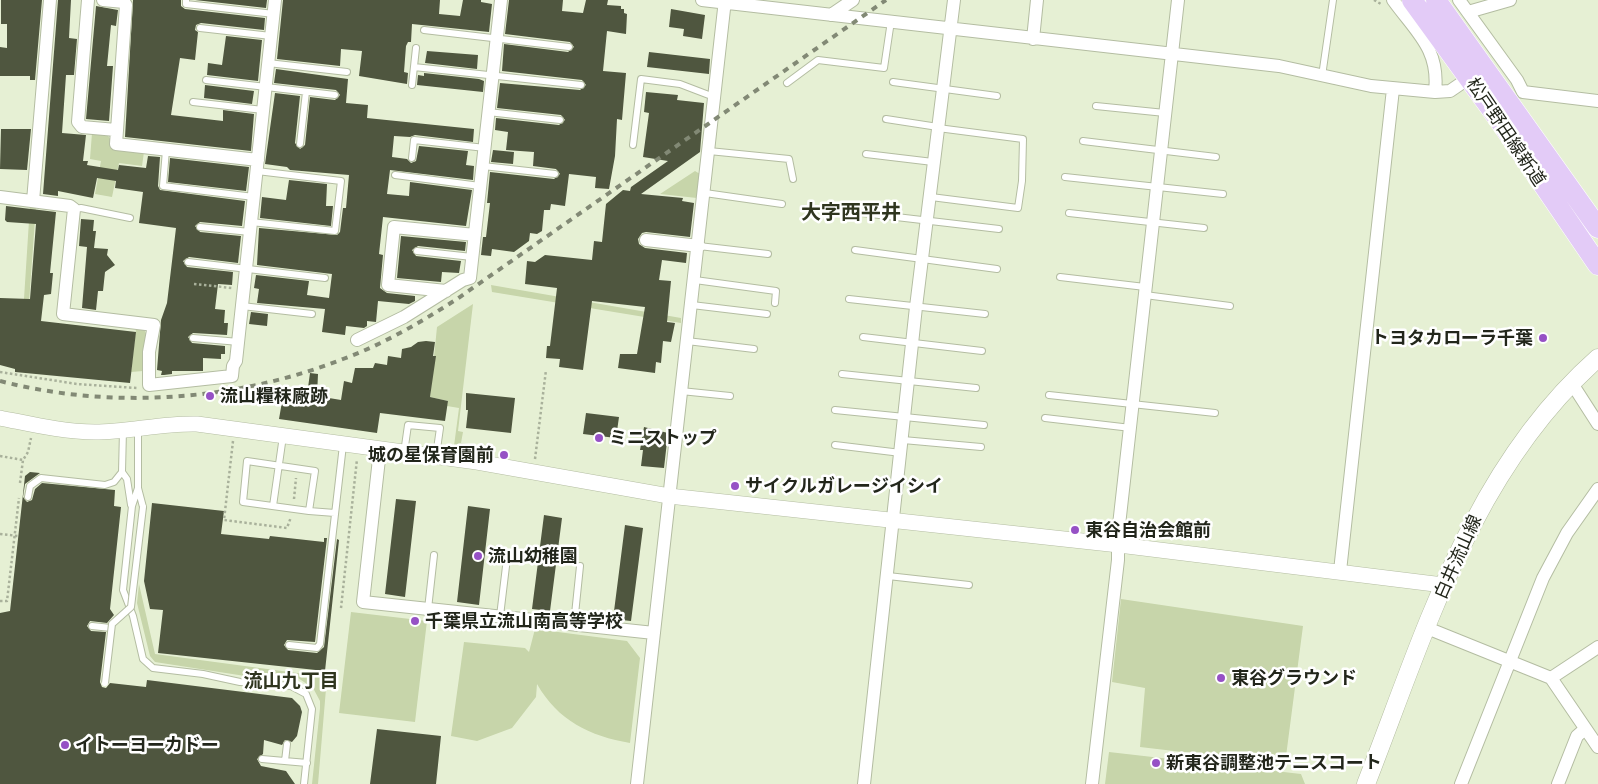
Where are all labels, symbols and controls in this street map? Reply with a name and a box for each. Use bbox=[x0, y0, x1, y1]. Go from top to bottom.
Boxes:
street label: 松戸野田線新道 bbox=[1462, 74, 1550, 190]
district label: 大字西平井 bbox=[801, 201, 901, 225]
place label: トヨタカローラ千葉 bbox=[1371, 327, 1533, 349]
marker: トヨタカローラ千葉 bbox=[1537, 332, 1549, 344]
place label: 流山糧秣廠跡 bbox=[220, 385, 328, 407]
marker: 流山糧秣廠跡 bbox=[204, 390, 216, 402]
place label: ミニストップ bbox=[609, 427, 717, 449]
marker: ミニストップ bbox=[593, 432, 605, 444]
place label: 城の星保育園前 bbox=[368, 444, 494, 466]
marker: 城の星保育園前 bbox=[498, 449, 510, 461]
place label: サイクルガレージイシイ bbox=[745, 475, 943, 497]
marker: サイクルガレージイシイ bbox=[729, 480, 741, 492]
street label: 白井流山線 bbox=[1430, 511, 1486, 603]
place label: 東谷自治会館前 bbox=[1085, 519, 1211, 541]
marker: 東谷自治会館前 bbox=[1069, 524, 1081, 536]
place label: 流山幼稚園 bbox=[488, 545, 578, 567]
marker: 流山幼稚園 bbox=[472, 550, 484, 562]
place label: 千葉県立流山南高等学校 bbox=[425, 610, 623, 632]
marker: 千葉県立流山南高等学校 bbox=[409, 615, 421, 627]
place label: 東谷グラウンド bbox=[1231, 667, 1357, 689]
district label: 流山九丁目 bbox=[244, 670, 338, 692]
marker: 東谷グラウンド bbox=[1215, 672, 1227, 684]
place label: イトーヨーカドー bbox=[75, 734, 219, 756]
marker: イトーヨーカドー bbox=[59, 739, 71, 751]
place label: 新東谷調整池テニスコート bbox=[1166, 752, 1382, 774]
marker: 新東谷調整池テニスコート bbox=[1150, 757, 1162, 769]

